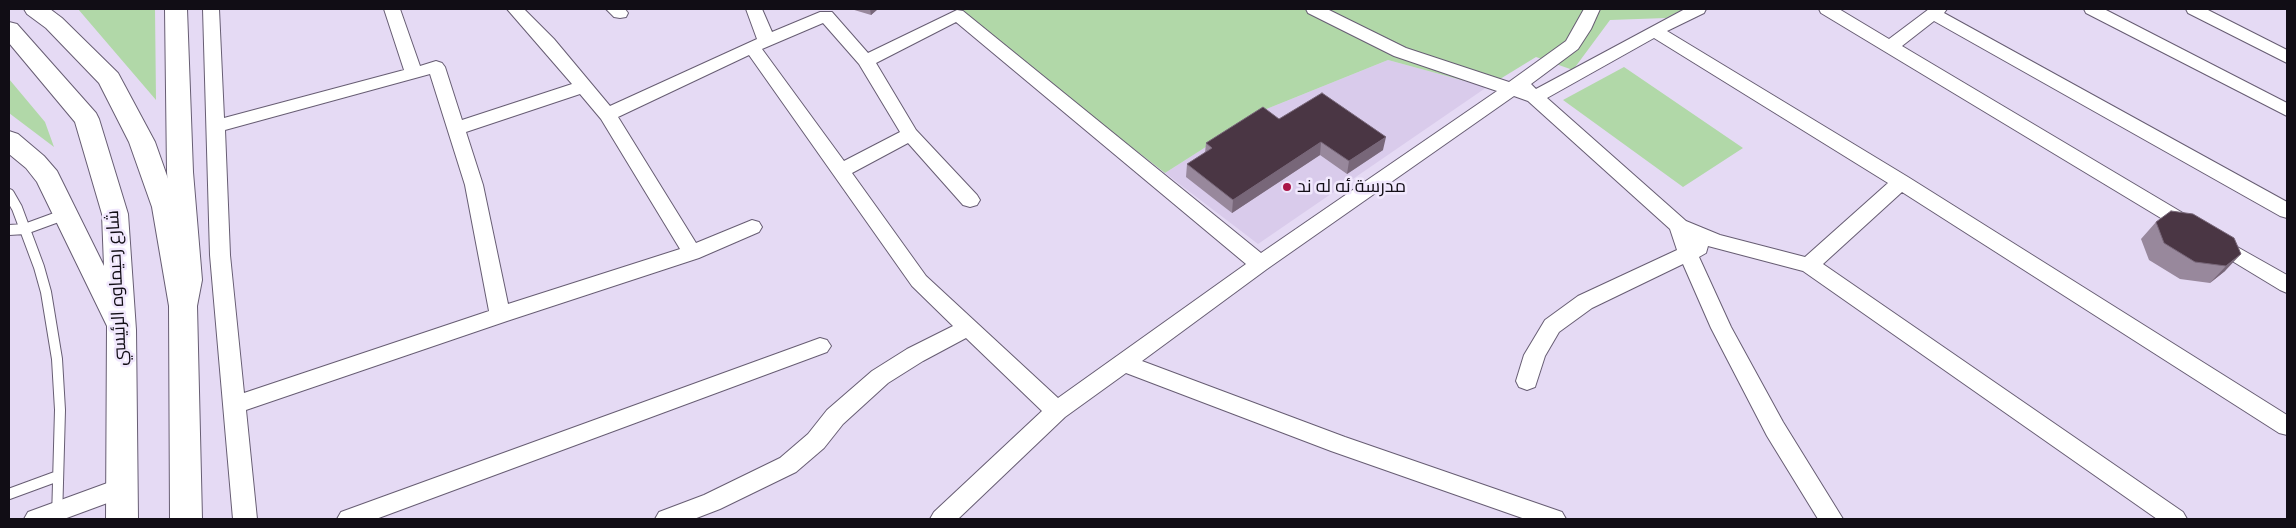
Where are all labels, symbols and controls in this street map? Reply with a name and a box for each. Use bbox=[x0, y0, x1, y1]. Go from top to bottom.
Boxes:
place label: مدرسة ئه له ند bbox=[1297, 176, 1406, 198]
marker: مدرسة ئه له ند bbox=[1281, 181, 1293, 193]
street label: شارع رحيماوه الرئيسي bbox=[102, 209, 132, 367]

